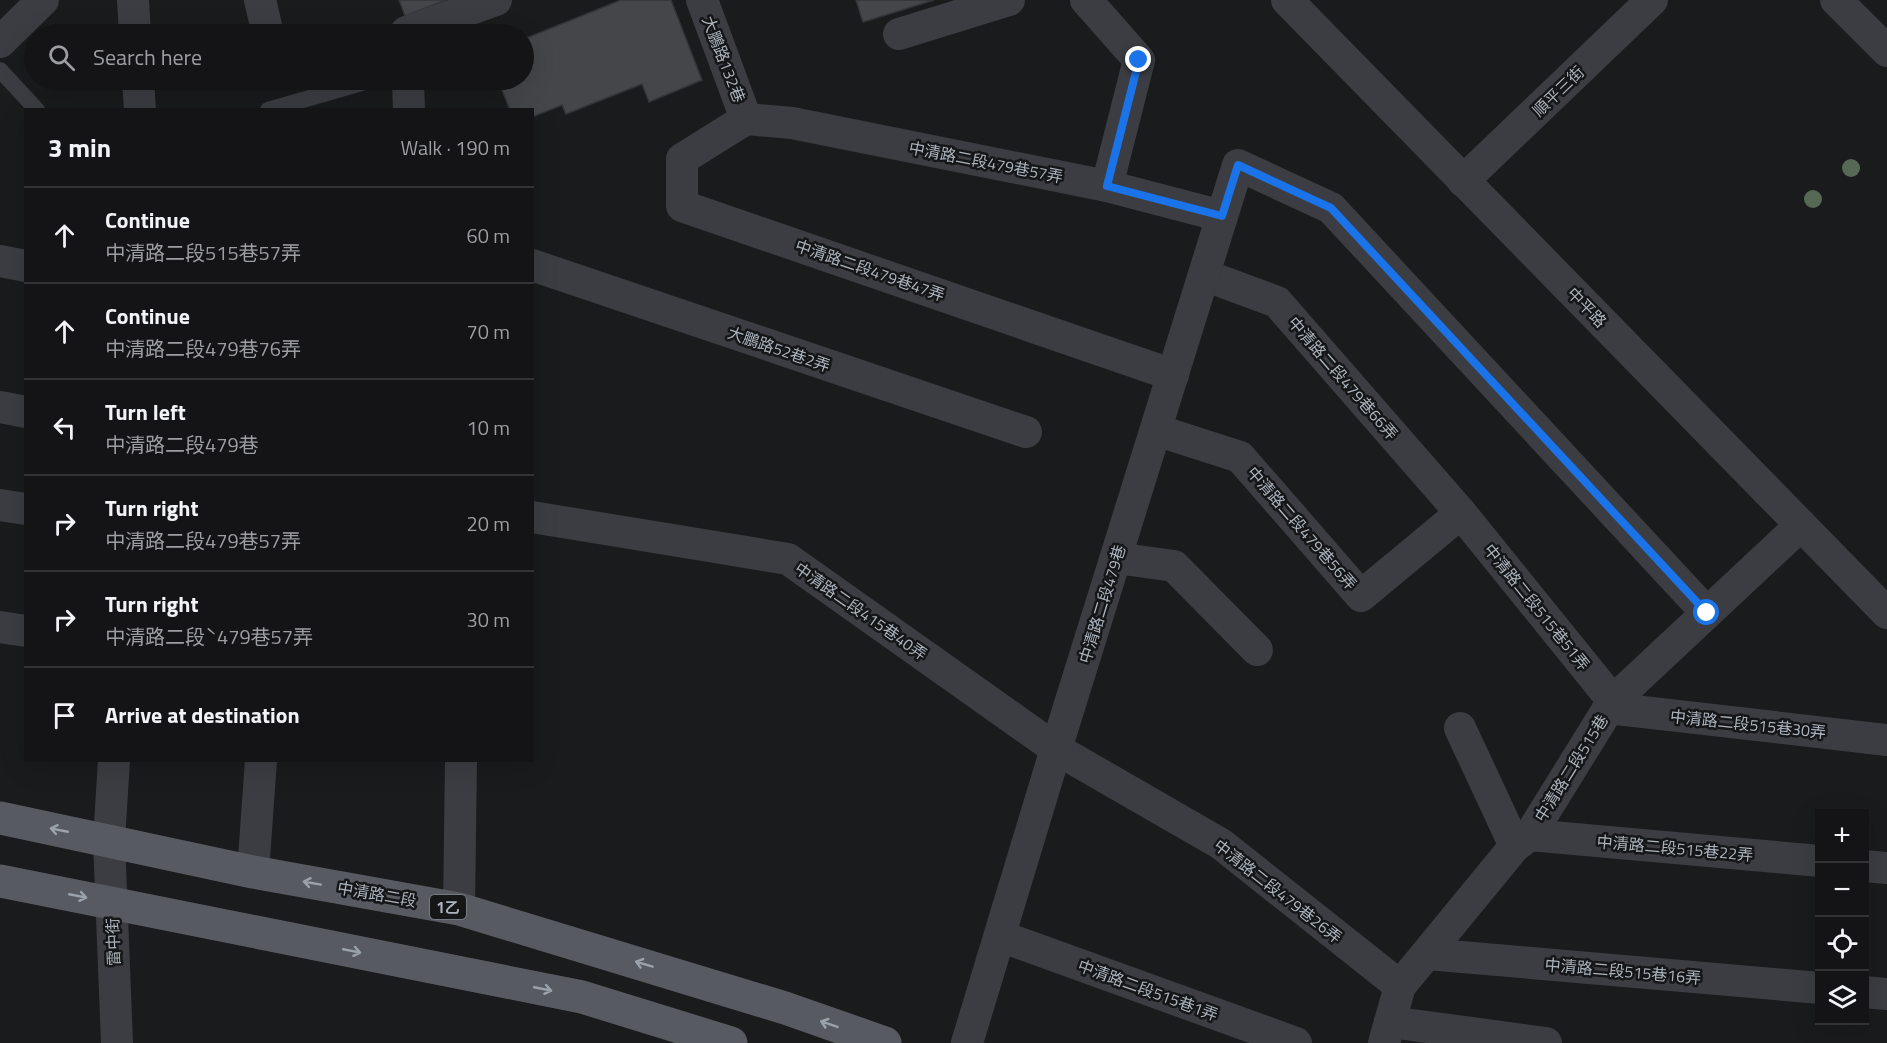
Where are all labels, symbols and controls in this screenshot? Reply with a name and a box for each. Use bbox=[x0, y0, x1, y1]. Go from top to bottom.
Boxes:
street label: 大鵬路132巷 bbox=[697, 12, 751, 106]
search box bbox=[24, 24, 534, 90]
text: Search here bbox=[93, 40, 202, 74]
icon: search bbox=[45, 41, 78, 74]
route end bbox=[1125, 46, 1151, 72]
street label: 順平三街 bbox=[1527, 60, 1589, 122]
text: 3 min bbox=[48, 128, 111, 167]
text: Walk · 190 m bbox=[401, 132, 510, 163]
street label: 中清路二段479巷57弄 bbox=[907, 135, 1065, 189]
text: Continue bbox=[105, 203, 190, 237]
icon: ahead bbox=[48, 219, 81, 252]
text: 60 m bbox=[466, 220, 510, 251]
street label: 中清路二段479巷47弄 bbox=[792, 233, 948, 307]
text: 中清路二段515巷57弄 bbox=[105, 237, 301, 268]
street label: 中平路 bbox=[1562, 281, 1612, 333]
text: Continue bbox=[105, 299, 190, 333]
street label: 中清路二段479巷66弄 bbox=[1283, 311, 1403, 445]
icon: ahead bbox=[48, 315, 81, 348]
text: 70 m bbox=[466, 316, 510, 347]
street label: 大鵬路52巷2弄 bbox=[725, 320, 833, 378]
text: 中清路二段479巷76弄 bbox=[105, 333, 301, 364]
text: Turn left bbox=[105, 395, 186, 429]
icon: left bbox=[48, 411, 81, 444]
text: 10 m bbox=[466, 412, 510, 443]
text: 中清路二段479巷 bbox=[105, 429, 259, 460]
street label: 中清路二段479巷56弄 bbox=[1242, 461, 1362, 595]
text: Turn right bbox=[105, 491, 199, 525]
icon: right bbox=[48, 507, 81, 540]
text: 20 m bbox=[466, 508, 510, 539]
text: 中清路二段479巷57弄 bbox=[105, 525, 301, 556]
street label: 中清路二段515巷51弄 bbox=[1478, 539, 1596, 675]
street label: 中清路二段479巷 bbox=[1073, 542, 1131, 666]
street label: 中清路二段415巷40弄 bbox=[790, 556, 932, 666]
text: Turn right bbox=[105, 587, 199, 621]
route start bbox=[1693, 599, 1719, 625]
icon: right bbox=[48, 603, 81, 636]
text: 30 m bbox=[466, 604, 510, 635]
text: 中清路二段ˋ479巷57弄 bbox=[105, 621, 313, 652]
text: Arrive at destination bbox=[105, 698, 300, 732]
icon: arrive bbox=[48, 699, 81, 732]
street label: 中清路二段515巷30弄 bbox=[1669, 704, 1827, 744]
street label: 中清路二段515巷 bbox=[1528, 710, 1614, 826]
map controls bbox=[1815, 809, 1869, 1025]
button: + bbox=[1815, 809, 1869, 863]
one-way arrow bbox=[50, 824, 70, 835]
street label: 中清路二段515巷22弄 bbox=[1596, 829, 1754, 867]
street label: 中清路二段479巷26弄 bbox=[1209, 833, 1347, 949]
button: − bbox=[1815, 863, 1869, 917]
street label: 中清路二段 bbox=[336, 875, 418, 913]
one-way arrow bbox=[303, 877, 322, 888]
one-way arrow bbox=[68, 891, 87, 902]
road number: 1乙 bbox=[430, 895, 466, 919]
button: locate bbox=[1815, 917, 1869, 971]
street label: 雷中街 bbox=[100, 918, 126, 966]
one-way arrow bbox=[341, 946, 361, 957]
street label: 中清路二段515巷16弄 bbox=[1544, 952, 1702, 990]
street label: 中清路二段515巷1弄 bbox=[1074, 953, 1222, 1027]
one-way arrow bbox=[635, 958, 654, 969]
button: layers bbox=[1815, 971, 1869, 1025]
one-way arrow bbox=[533, 984, 552, 996]
one-way arrow bbox=[820, 1017, 839, 1028]

